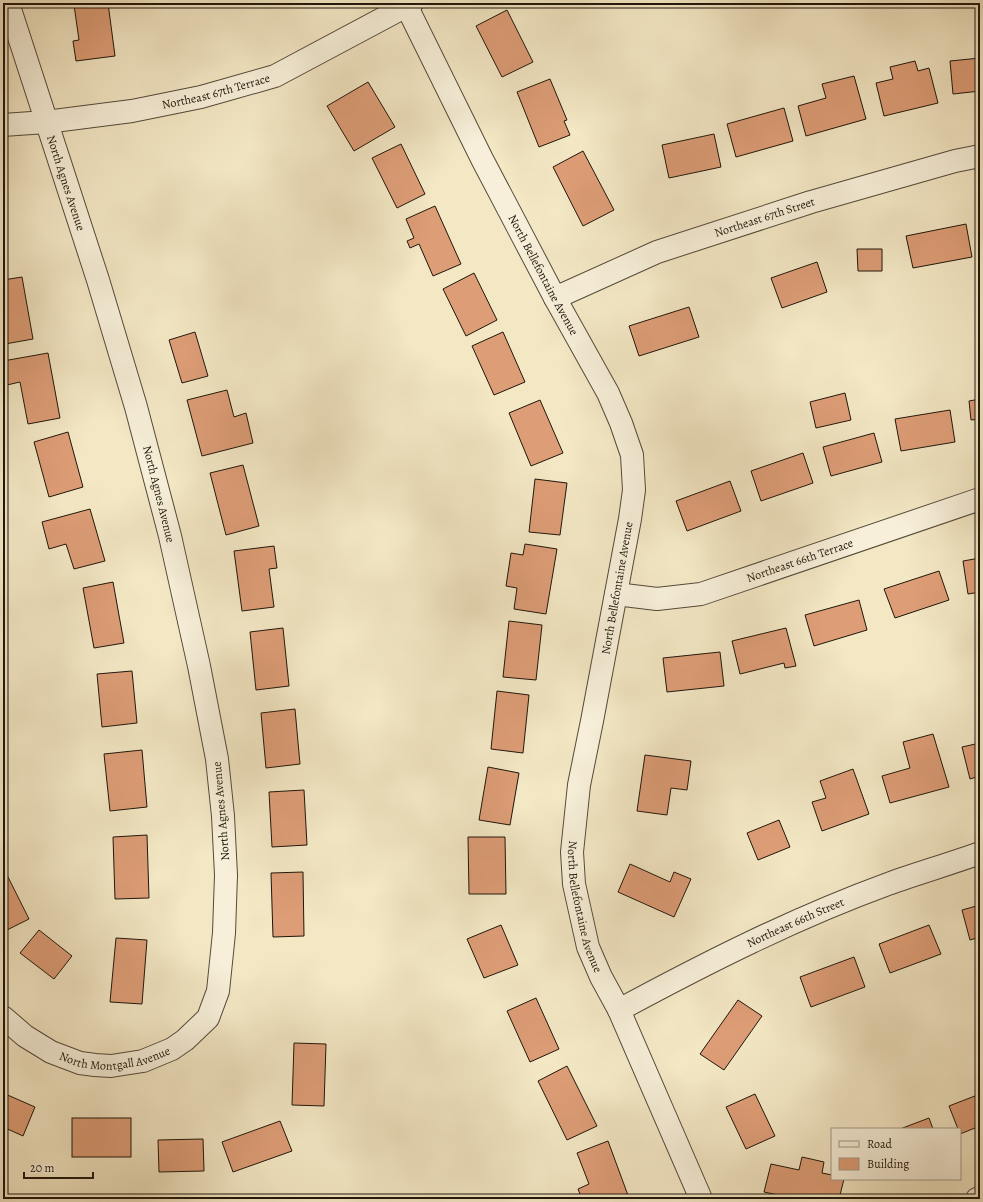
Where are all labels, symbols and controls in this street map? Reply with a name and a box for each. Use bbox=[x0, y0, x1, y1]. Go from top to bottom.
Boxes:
street label: Northeast 67th Terrace bbox=[160, 70, 272, 113]
street label: North Agnes Avenue bbox=[43, 133, 89, 233]
street label: Northeast 67th Street bbox=[712, 193, 817, 241]
street label: North Bellefontaine Avenue bbox=[504, 212, 582, 338]
street label: North Agnes Avenue bbox=[139, 444, 179, 544]
street label: North Bellefontaine Avenue bbox=[597, 520, 637, 656]
street label: Northeast 66th Terrace bbox=[744, 535, 855, 586]
street label: North Agnes Avenue bbox=[209, 761, 233, 861]
street label: North Bellefontaine Avenue bbox=[564, 840, 606, 975]
street label: Northeast 66th Street bbox=[744, 894, 846, 951]
street label: North Montgall Avenue bbox=[57, 1043, 173, 1074]
legend bbox=[831, 1128, 961, 1180]
text: Road bbox=[867, 1136, 893, 1152]
scale bar bbox=[24, 1154, 93, 1180]
text: Building bbox=[867, 1156, 909, 1172]
text: 20 m bbox=[30, 1160, 54, 1176]

